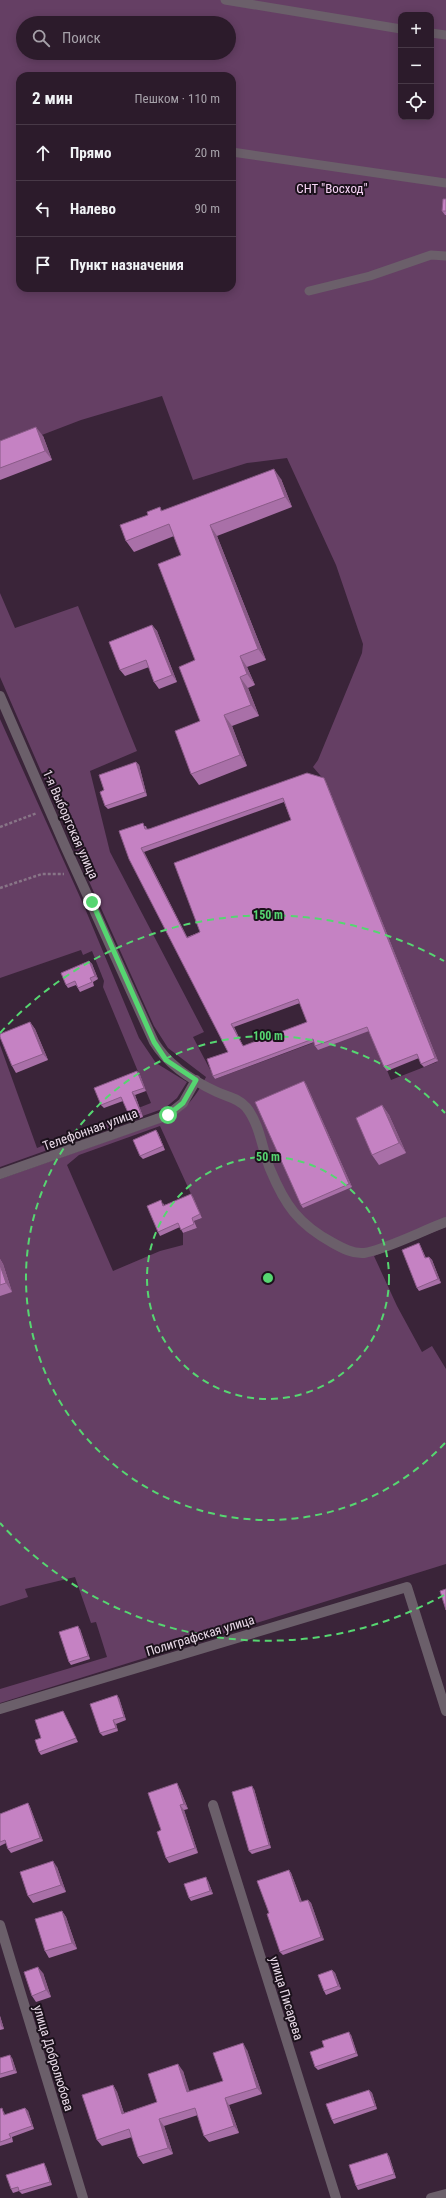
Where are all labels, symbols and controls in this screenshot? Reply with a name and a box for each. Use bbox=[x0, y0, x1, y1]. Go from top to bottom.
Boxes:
map controls bbox=[398, 12, 434, 120]
button: + bbox=[398, 12, 434, 48]
search box bbox=[16, 16, 236, 60]
icon: search bbox=[30, 27, 52, 49]
text: Поиск bbox=[62, 29, 101, 47]
button: − bbox=[398, 48, 434, 84]
button: locate bbox=[398, 84, 434, 120]
text: 2 мин bbox=[32, 88, 73, 108]
text: Пешком · 110 m bbox=[134, 91, 220, 106]
icon: ahead bbox=[32, 142, 54, 164]
text: Прямо bbox=[70, 144, 111, 162]
text: 20 m bbox=[194, 145, 220, 160]
park label: СНТ "Восход" bbox=[296, 181, 368, 196]
icon: left bbox=[32, 198, 54, 220]
text: Налево bbox=[70, 200, 116, 218]
text: 90 m bbox=[194, 201, 220, 216]
icon: arrive bbox=[32, 254, 54, 276]
text: Пункт назначения bbox=[70, 256, 184, 274]
street label: 1-я Выборгская улица bbox=[40, 767, 101, 881]
route end bbox=[83, 893, 101, 911]
text: 150 m bbox=[253, 908, 283, 922]
text: 100 m bbox=[253, 1029, 283, 1043]
street label: Телефонная улица bbox=[41, 1105, 140, 1154]
route start bbox=[159, 1106, 177, 1124]
text: 50 m bbox=[256, 1150, 280, 1164]
centre of rings bbox=[261, 1271, 275, 1285]
street label: Полиграфская улица bbox=[144, 1612, 256, 1659]
street label: улица Писарева bbox=[267, 1955, 306, 2042]
street label: улица Добролюбова bbox=[30, 2003, 77, 2113]

